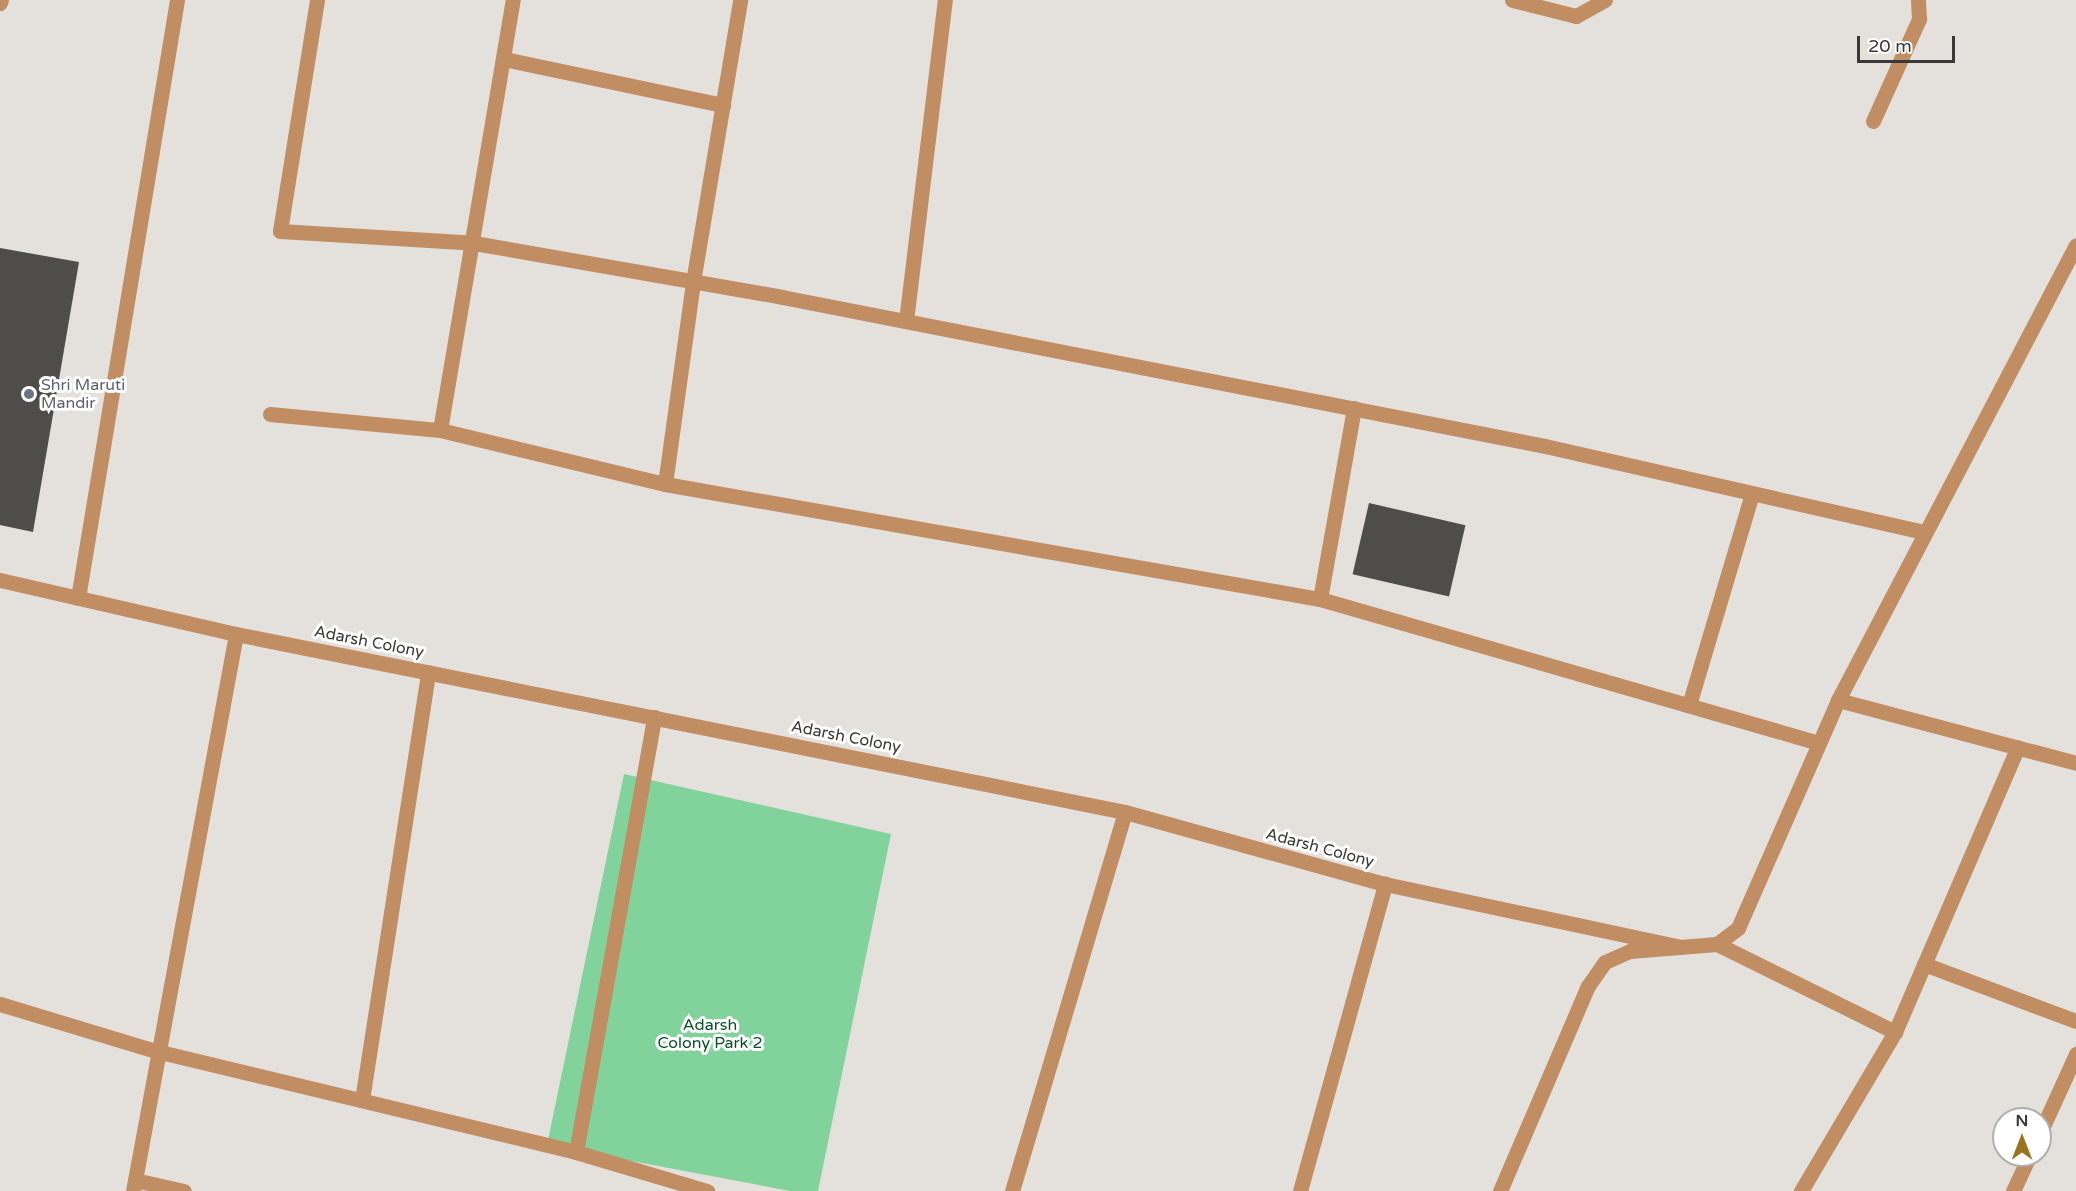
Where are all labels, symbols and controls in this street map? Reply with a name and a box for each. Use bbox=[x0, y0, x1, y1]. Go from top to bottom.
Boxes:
scale bar bbox=[1860, 24, 1958, 62]
text: 20 m bbox=[1868, 35, 1912, 57]
place label: Shri Maruti Mandir bbox=[41, 375, 125, 413]
marker: Shri Maruti Mandir bbox=[22, 387, 36, 401]
street label: Adarsh Colony bbox=[313, 622, 425, 662]
street label: Adarsh Colony bbox=[790, 717, 902, 757]
street label: Adarsh Colony bbox=[1264, 824, 1376, 872]
park label: Adarsh Colony Park 2 bbox=[657, 1015, 763, 1053]
north arrow bbox=[1992, 1107, 2052, 1167]
text: N bbox=[2016, 1111, 2028, 1131]

